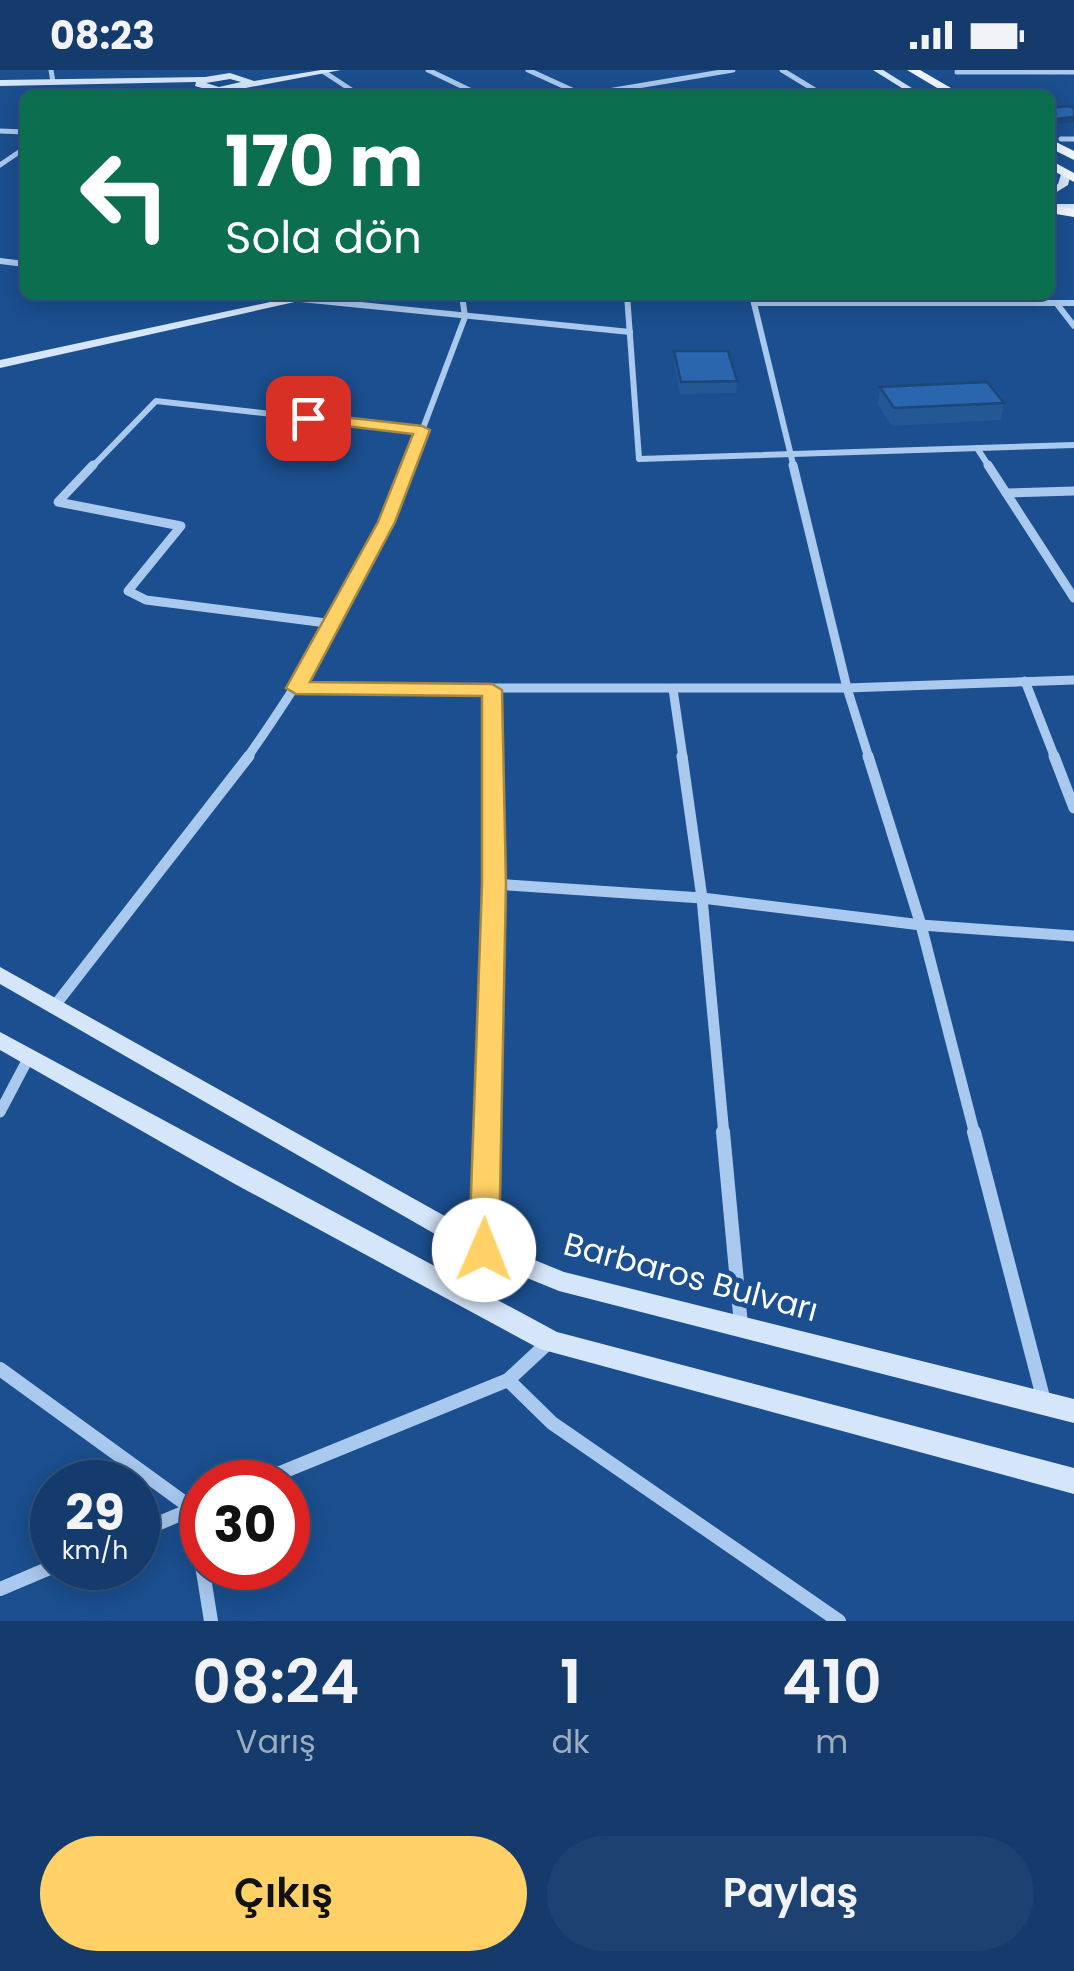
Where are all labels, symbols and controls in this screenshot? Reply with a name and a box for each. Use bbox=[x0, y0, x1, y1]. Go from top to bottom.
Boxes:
text: 08:23 bbox=[50, 9, 155, 62]
text: 170 m bbox=[225, 112, 423, 211]
icon: left bbox=[60, 130, 190, 260]
text: Sola dön bbox=[225, 206, 422, 269]
pin bbox=[266, 376, 351, 461]
icon: arrive bbox=[281, 391, 336, 446]
position arrow bbox=[432, 1198, 536, 1302]
street label: Barbaros Bulvarı bbox=[559, 1221, 823, 1332]
speed limit sign: 30 bbox=[180, 1460, 310, 1590]
text: 29 bbox=[65, 1477, 125, 1548]
text: km/h bbox=[62, 1533, 128, 1568]
text: 08:24 bbox=[192, 1640, 359, 1724]
text: 1 bbox=[560, 1640, 581, 1724]
text: 410 bbox=[782, 1640, 882, 1724]
text: Varış bbox=[236, 1719, 316, 1764]
text: dk bbox=[551, 1719, 590, 1764]
text: m bbox=[815, 1719, 848, 1764]
button: Çıkış bbox=[40, 1836, 527, 1951]
button: Paylaş bbox=[547, 1836, 1034, 1951]

